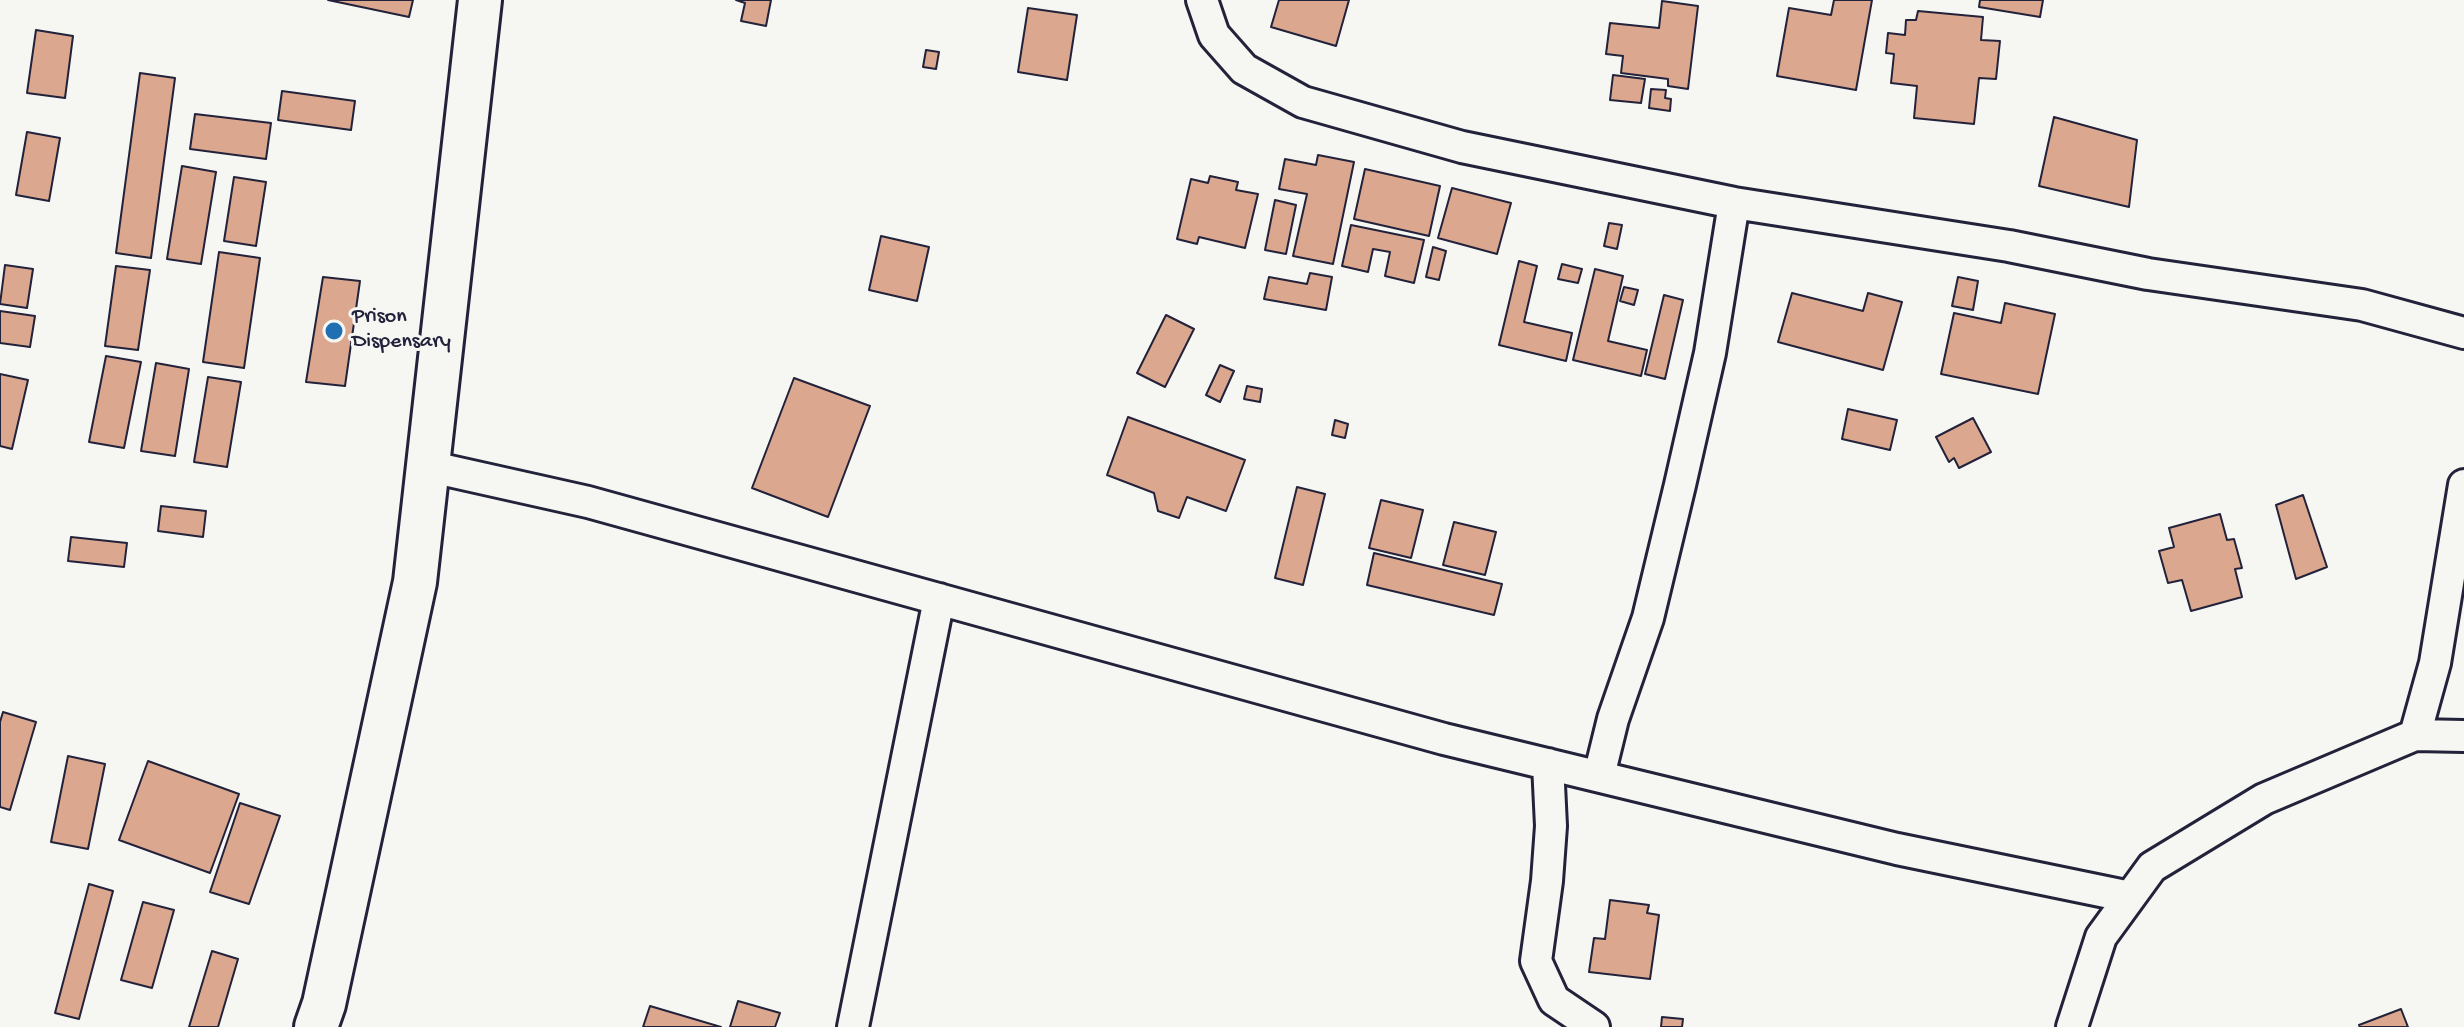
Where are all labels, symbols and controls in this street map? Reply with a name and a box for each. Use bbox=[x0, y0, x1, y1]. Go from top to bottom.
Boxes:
place label: Prison Dispensary bbox=[352, 305, 451, 356]
marker: Prison Dispensary bbox=[323, 320, 345, 342]

